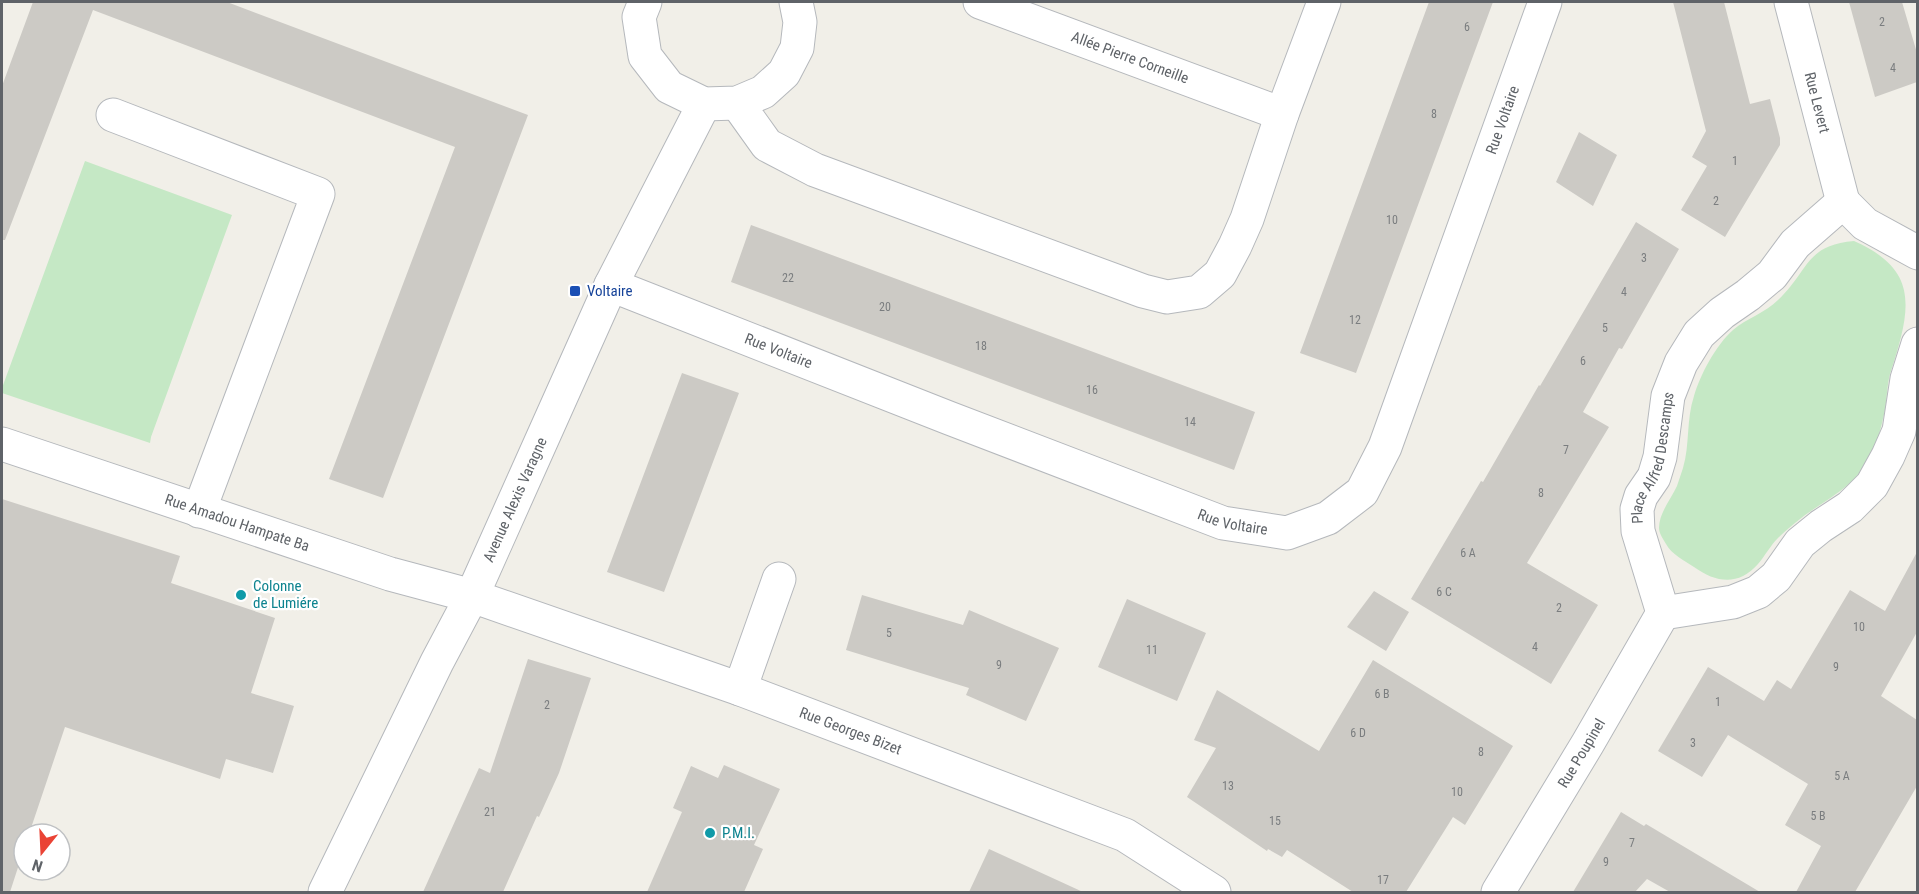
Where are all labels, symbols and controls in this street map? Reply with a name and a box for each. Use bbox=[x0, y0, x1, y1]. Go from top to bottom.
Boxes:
house number: 2 bbox=[1879, 15, 1885, 29]
house number: 6 bbox=[1464, 20, 1470, 34]
street label: Allée Pierre Corneille bbox=[1069, 28, 1191, 88]
house number: 4 bbox=[1890, 61, 1896, 75]
street label: Rue Levert bbox=[1801, 70, 1834, 135]
street label: Rue Voltaire bbox=[1482, 83, 1523, 157]
house number: 8 bbox=[1431, 107, 1437, 121]
house number: 1 bbox=[1732, 154, 1738, 168]
house number: 2 bbox=[1713, 194, 1719, 208]
house number: 10 bbox=[1386, 213, 1398, 227]
house number: 3 bbox=[1641, 251, 1647, 265]
house number: 22 bbox=[782, 271, 794, 285]
place label: Voltaire bbox=[587, 282, 633, 300]
marker: Voltaire bbox=[568, 284, 582, 298]
house number: 4 bbox=[1621, 285, 1627, 299]
house number: 20 bbox=[879, 300, 891, 314]
house number: 12 bbox=[1349, 313, 1361, 327]
house number: 5 bbox=[1602, 321, 1608, 335]
street label: Rue Voltaire bbox=[742, 329, 815, 372]
house number: 18 bbox=[975, 339, 987, 353]
house number: 6 bbox=[1580, 354, 1586, 368]
house number: 16 bbox=[1086, 383, 1098, 397]
street label: Place Alfred Descamps bbox=[1628, 389, 1678, 524]
house number: 14 bbox=[1184, 415, 1196, 429]
street label: Avenue Alexis Varagne bbox=[479, 435, 551, 565]
house number: 7 bbox=[1563, 443, 1569, 457]
house number: 8 bbox=[1538, 486, 1544, 500]
street label: Rue Amadou Hampate Ba bbox=[163, 490, 312, 555]
street label: Rue Voltaire bbox=[1195, 505, 1269, 539]
house number: 6 A bbox=[1460, 546, 1476, 560]
place label: Colonne de Lumiére bbox=[253, 577, 318, 612]
house number: 6 C bbox=[1436, 585, 1452, 599]
marker: Colonne de Lumiére bbox=[234, 588, 248, 602]
house number: 2 bbox=[1556, 601, 1562, 615]
house number: 10 bbox=[1853, 620, 1865, 634]
house number: 5 bbox=[886, 626, 892, 640]
house number: 4 bbox=[1532, 640, 1538, 654]
house number: 11 bbox=[1146, 643, 1158, 657]
house number: 9 bbox=[996, 658, 1002, 672]
house number: 9 bbox=[1833, 660, 1839, 674]
house number: 6 B bbox=[1374, 687, 1390, 701]
house number: 1 bbox=[1715, 695, 1721, 709]
house number: 2 bbox=[544, 698, 550, 712]
street label: Rue Georges Bizet bbox=[797, 703, 904, 758]
street label: Rue Poupinel bbox=[1554, 715, 1609, 791]
house number: 6 D bbox=[1350, 726, 1366, 740]
house number: 3 bbox=[1690, 736, 1696, 750]
house number: 8 bbox=[1478, 745, 1484, 759]
house number: 5 A bbox=[1834, 769, 1850, 783]
house number: 13 bbox=[1222, 779, 1234, 793]
house number: 10 bbox=[1451, 785, 1463, 799]
house number: 21 bbox=[484, 805, 496, 819]
house number: 5 B bbox=[1810, 809, 1826, 823]
house number: 15 bbox=[1269, 814, 1281, 828]
north arrow bbox=[12, 822, 72, 882]
place label: P.M.I. bbox=[722, 824, 755, 842]
marker: P.M.I. bbox=[703, 826, 717, 840]
house number: 7 bbox=[1629, 836, 1635, 850]
text: N bbox=[30, 855, 45, 876]
house number: 9 bbox=[1603, 855, 1609, 869]
house number: 17 bbox=[1377, 873, 1389, 887]

